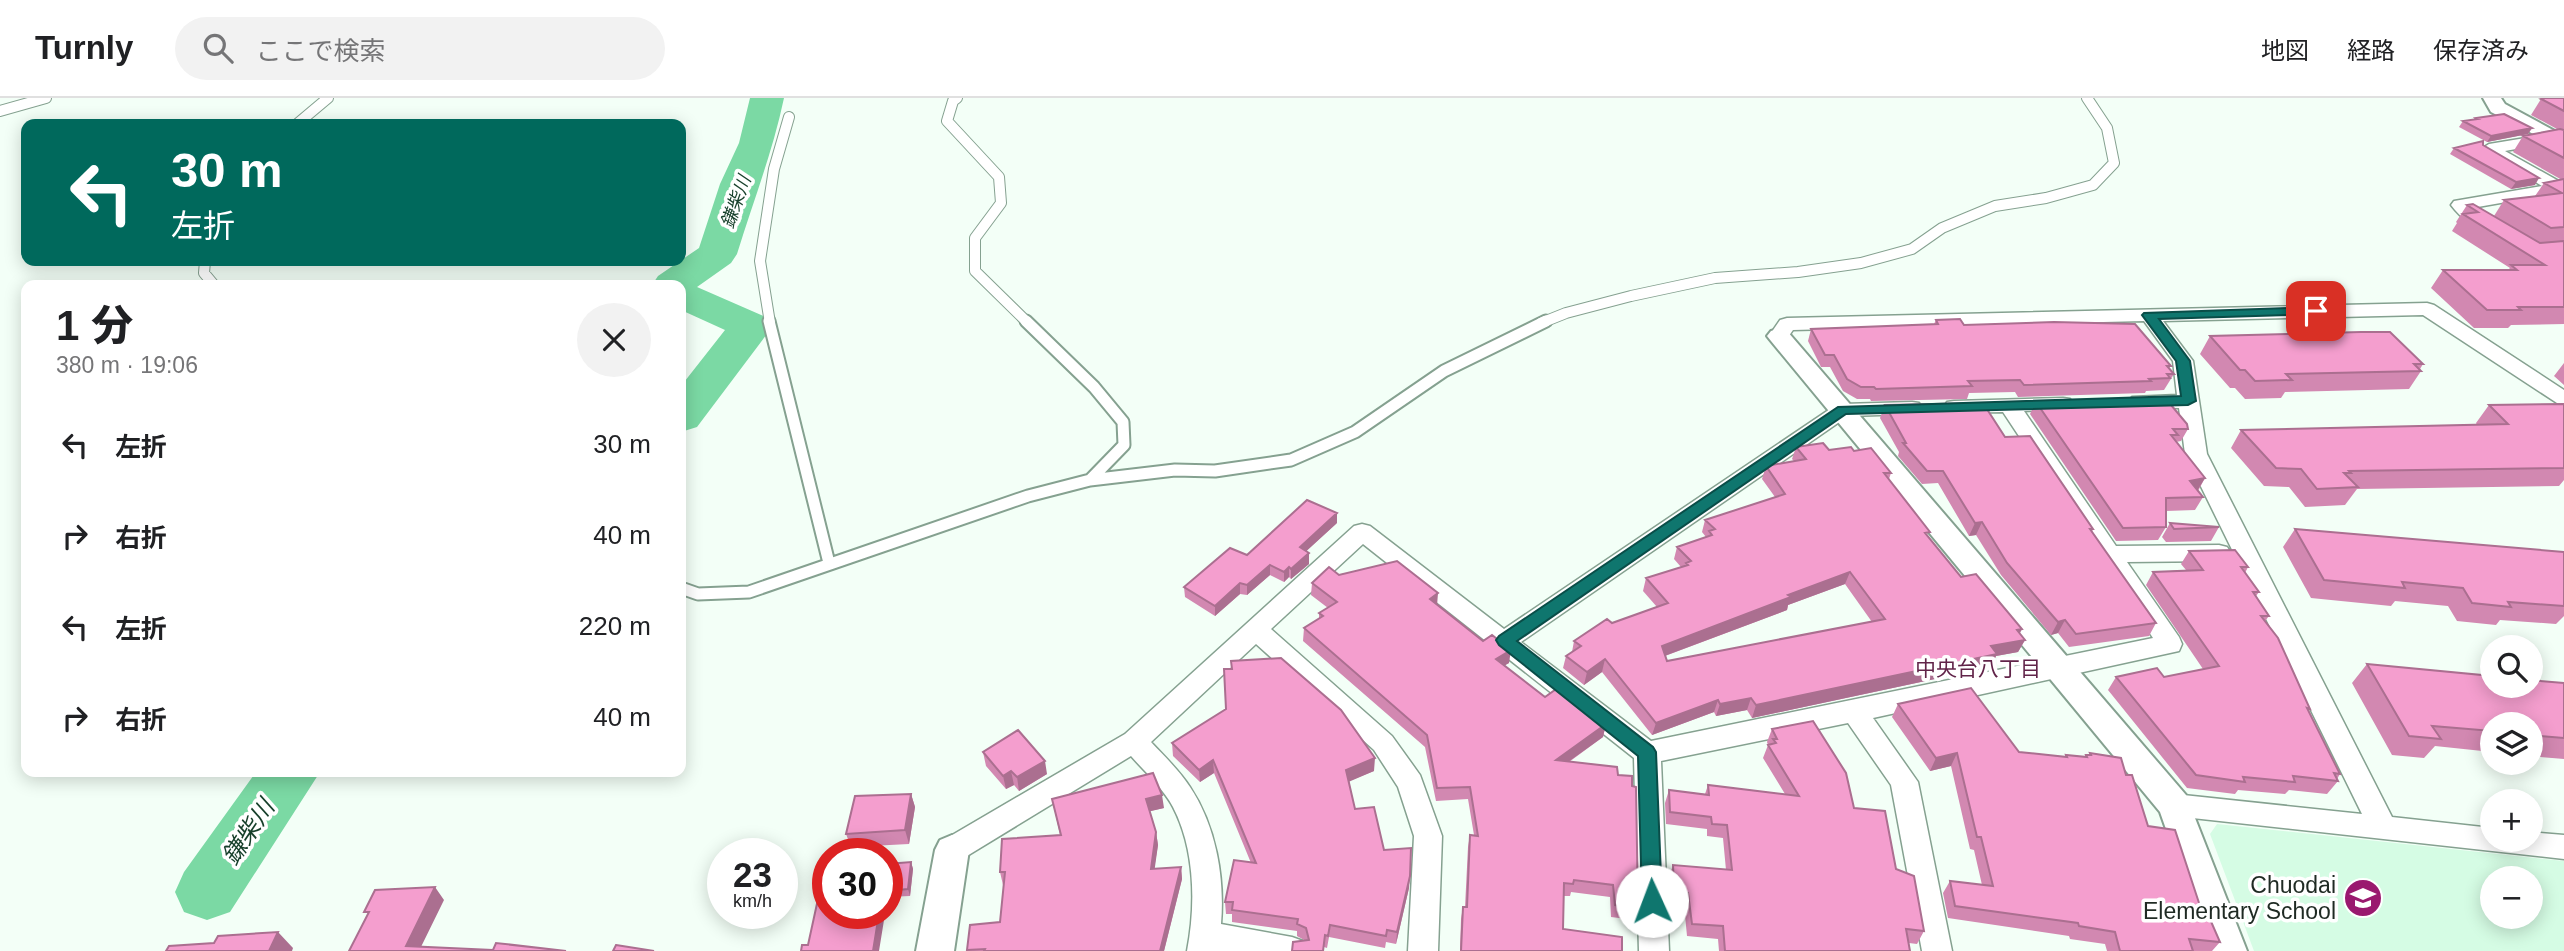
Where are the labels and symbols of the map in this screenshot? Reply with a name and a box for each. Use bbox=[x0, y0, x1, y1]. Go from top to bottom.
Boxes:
water label: 鎌柴川 bbox=[717, 171, 755, 231]
pin bbox=[2286, 281, 2346, 341]
district label: 中央台八丁目 bbox=[1915, 657, 2041, 680]
water label: 鎌柴川 bbox=[217, 792, 281, 869]
speed limit sign: 30 bbox=[812, 838, 903, 929]
position arrow bbox=[1615, 864, 1689, 938]
place label: Chuodai Elementary School bbox=[2143, 872, 2336, 924]
school or university icon: Chuodai Elementary School bbox=[2342, 877, 2384, 919]

